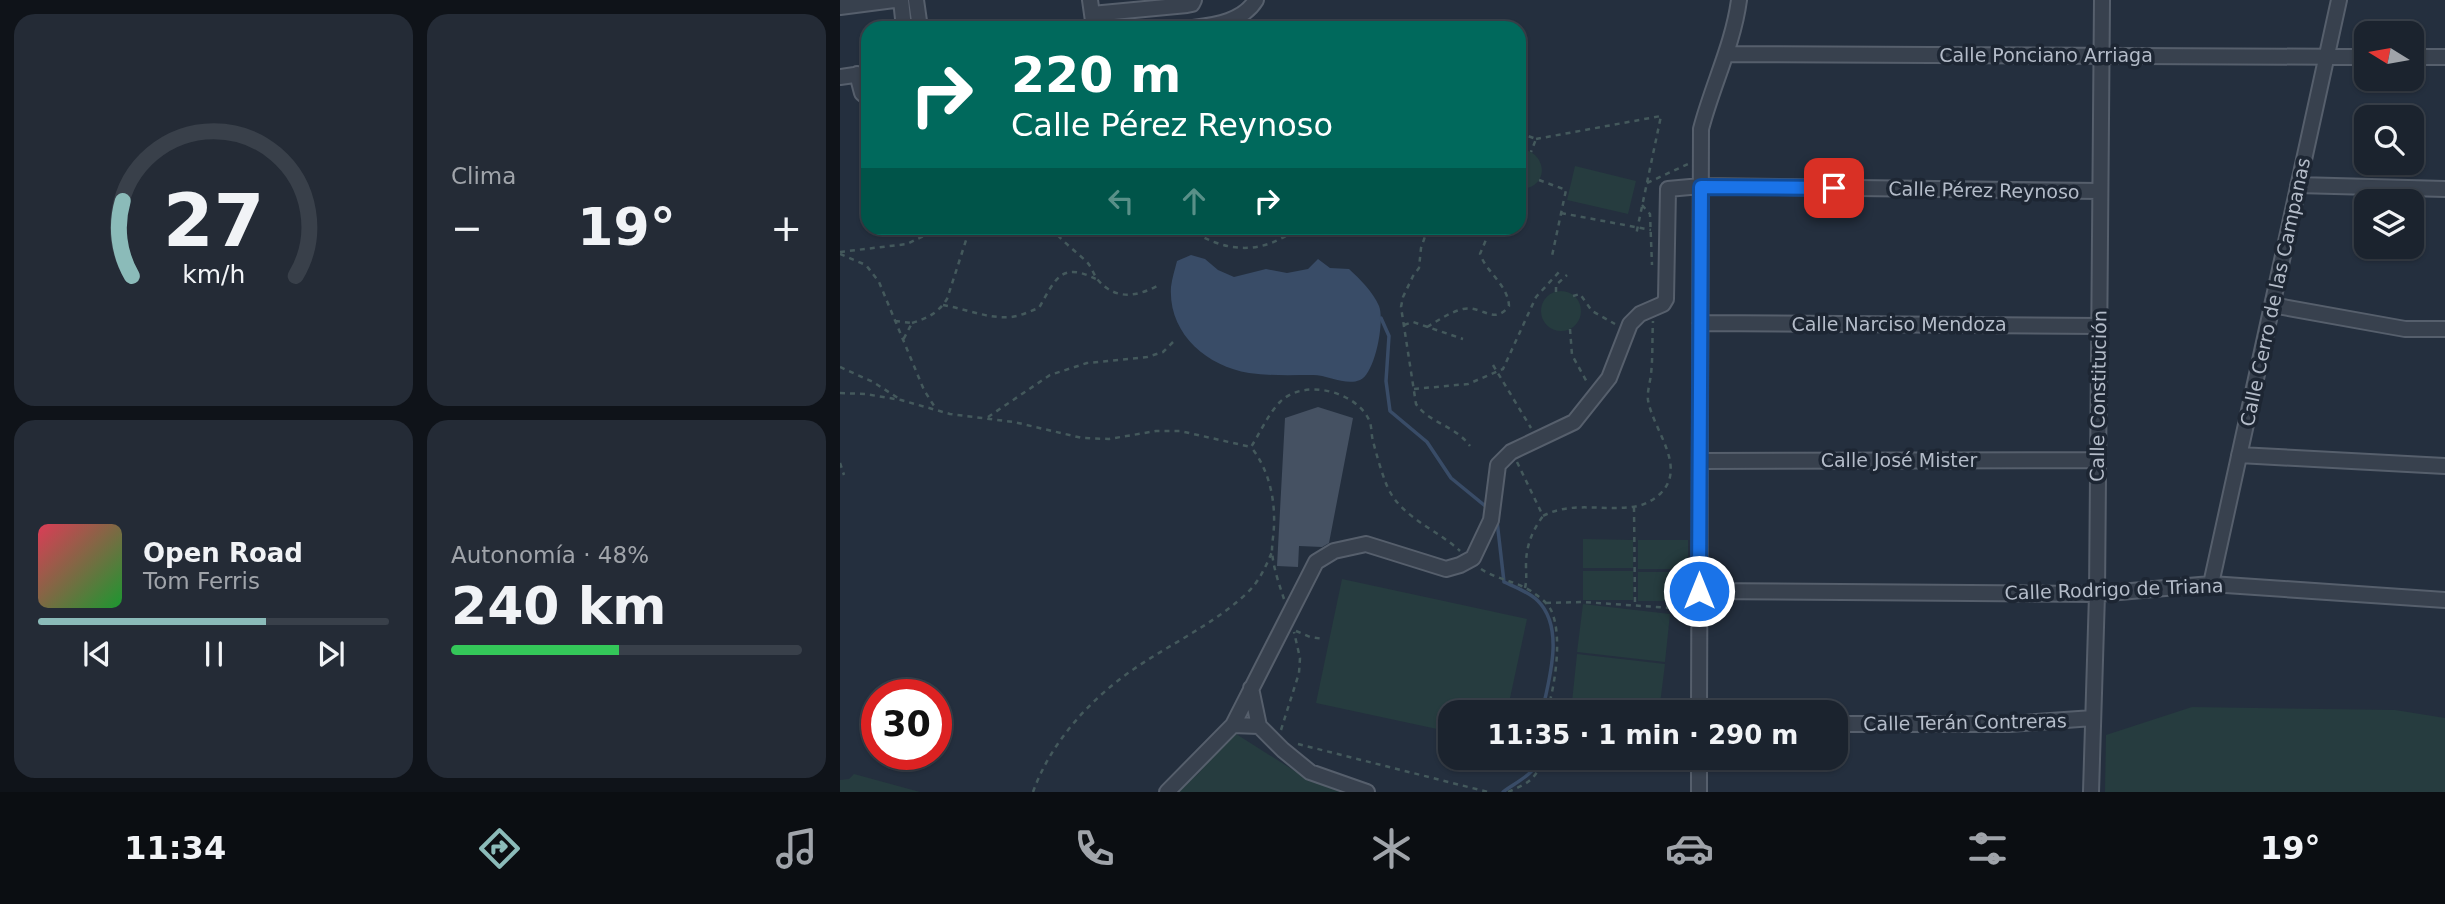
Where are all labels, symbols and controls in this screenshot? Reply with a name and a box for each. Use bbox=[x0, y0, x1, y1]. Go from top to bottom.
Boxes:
north arrow bbox=[2354, 21, 2424, 91]
map controls bbox=[2354, 21, 2424, 259]
street label: Calle Ponciano Arriaga bbox=[1939, 44, 2153, 66]
text: 220 m bbox=[1011, 47, 1181, 104]
icon: right bbox=[896, 49, 987, 140]
button: search bbox=[2354, 105, 2424, 175]
text: Calle Pérez Reynoso bbox=[1011, 106, 1333, 144]
street label: Calle Cerro de las Campanas bbox=[2236, 156, 2314, 428]
pin bbox=[1804, 158, 1864, 218]
text: Clima bbox=[451, 163, 516, 189]
icon: arrive bbox=[1815, 169, 1853, 207]
street label: Calle Pérez Reynoso bbox=[1888, 177, 2080, 203]
text: 27 bbox=[163, 178, 264, 263]
icon: left bbox=[1102, 182, 1140, 220]
icon: ahead bbox=[1175, 182, 1213, 220]
icon: right bbox=[1248, 182, 1286, 220]
button: layers bbox=[2354, 189, 2424, 259]
text: 19° bbox=[577, 197, 676, 257]
text: − bbox=[451, 206, 483, 250]
text: + bbox=[770, 206, 802, 250]
text: km/h bbox=[182, 260, 245, 289]
street label: Calle Constitución bbox=[2086, 310, 2110, 482]
street label: Calle Narciso Mendoza bbox=[1791, 313, 2007, 335]
street label: Calle José Mister bbox=[1821, 449, 1977, 471]
text: Open Road bbox=[143, 538, 303, 568]
text: Autonomía · 48% bbox=[451, 542, 649, 568]
position arrow bbox=[1662, 554, 1736, 628]
text: Tom Ferris bbox=[143, 568, 260, 594]
street label: Calle Rodrigo de Triana bbox=[2004, 574, 2224, 604]
text: 240 km bbox=[451, 576, 666, 636]
icon: previous bbox=[78, 635, 116, 673]
icon: pause bbox=[195, 635, 233, 673]
icon: next bbox=[312, 635, 350, 673]
speed limit sign: 30 bbox=[861, 679, 952, 770]
street label: Calle Terán Contreras bbox=[1863, 709, 2067, 735]
text: 11:35 · 1 min · 290 m bbox=[1488, 720, 1798, 750]
icon: directions bbox=[475, 824, 524, 873]
icon: music bbox=[772, 824, 821, 873]
icon: phone bbox=[1070, 824, 1119, 873]
icon: climate bbox=[1367, 824, 1416, 873]
icon: car bbox=[1665, 824, 1714, 873]
icon: filters bbox=[1963, 824, 2012, 873]
text: 11:34 bbox=[124, 829, 226, 867]
text: 19° bbox=[2260, 829, 2321, 867]

